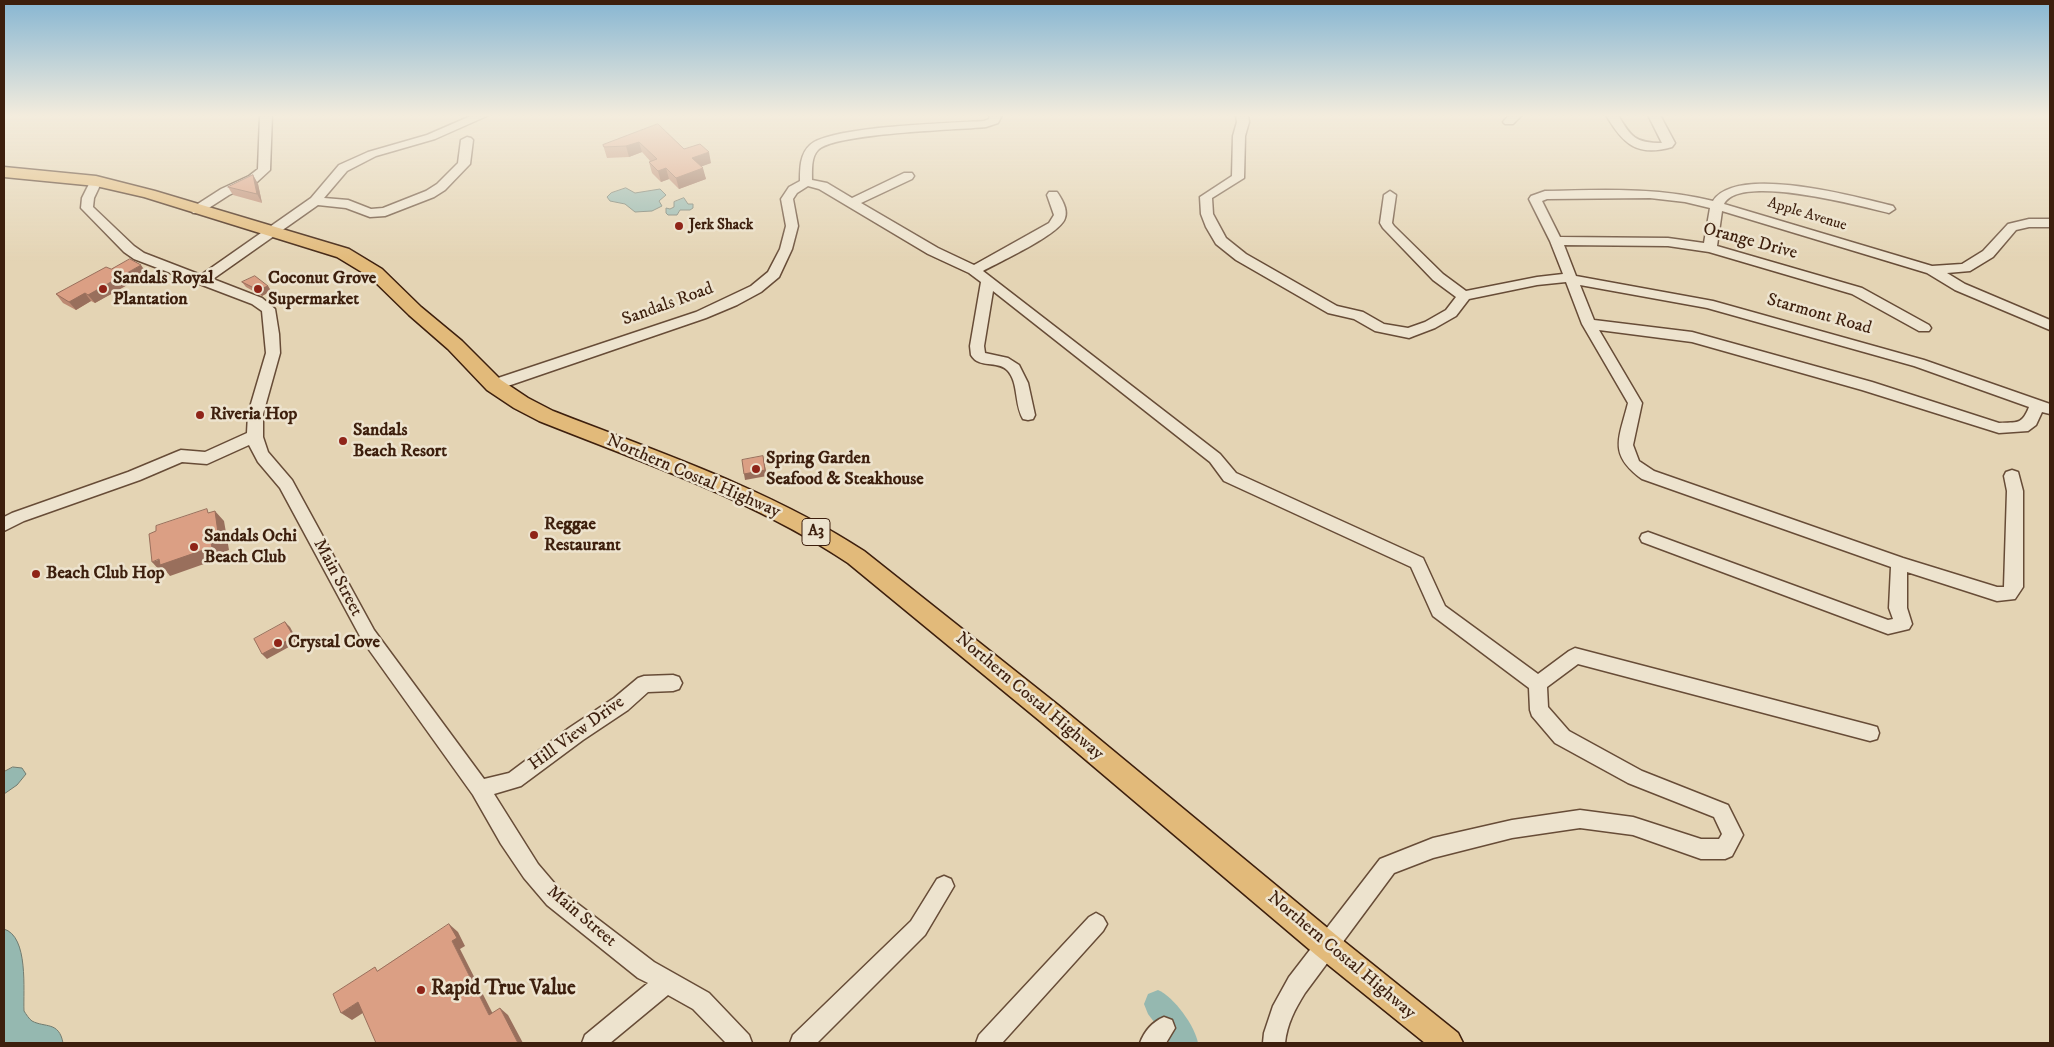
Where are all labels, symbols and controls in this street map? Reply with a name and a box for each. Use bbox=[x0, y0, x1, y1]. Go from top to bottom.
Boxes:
street label: Apple Avenue bbox=[1765, 194, 1849, 236]
place label: Jerk Shack bbox=[689, 217, 753, 235]
street label: Orange Drive bbox=[1701, 219, 1799, 265]
marker: Jerk Shack bbox=[673, 220, 685, 232]
place label: Sandals Royal Plantation bbox=[113, 268, 214, 310]
place label: Coconut Grove Supermarket bbox=[268, 268, 376, 310]
street label: Sandals Road bbox=[619, 278, 717, 332]
marker: Sandals Royal Plantation bbox=[97, 283, 109, 295]
marker: Coconut Grove Supermarket bbox=[252, 283, 264, 295]
street label: Starmont Road bbox=[1764, 290, 1874, 340]
place label: Riveria Hop bbox=[210, 404, 297, 426]
marker: Riveria Hop bbox=[194, 409, 206, 421]
place label: Sandals Beach Resort bbox=[353, 420, 447, 462]
street label: Northern Costal Highway bbox=[603, 430, 783, 524]
marker: Sandals Beach Resort bbox=[337, 435, 349, 447]
place label: Spring Garden Seafood & Steakhouse bbox=[766, 448, 924, 490]
marker: Spring Garden Seafood & Steakhouse bbox=[750, 463, 762, 475]
place label: Reggae Restaurant bbox=[544, 514, 621, 556]
road number: A3 bbox=[802, 518, 830, 546]
place label: Sandals Ochi Beach Club bbox=[204, 526, 297, 568]
marker: Reggae Restaurant bbox=[528, 529, 540, 541]
street label: Main Street bbox=[308, 536, 366, 620]
marker: Sandals Ochi Beach Club bbox=[188, 541, 200, 553]
place label: Beach Club Hop bbox=[46, 563, 164, 585]
marker: Beach Club Hop bbox=[30, 568, 42, 580]
street label: Northern Costal Highway bbox=[950, 629, 1108, 765]
place label: Crystal Cove bbox=[288, 632, 380, 654]
marker: Crystal Cove bbox=[272, 637, 284, 649]
street label: Hill View Drive bbox=[525, 692, 629, 776]
street label: Main Street bbox=[542, 882, 620, 952]
street label: Northern Costal Highway bbox=[1262, 888, 1420, 1024]
place label: Rapid True Value bbox=[431, 977, 576, 1003]
marker: Rapid True Value bbox=[415, 984, 427, 996]

